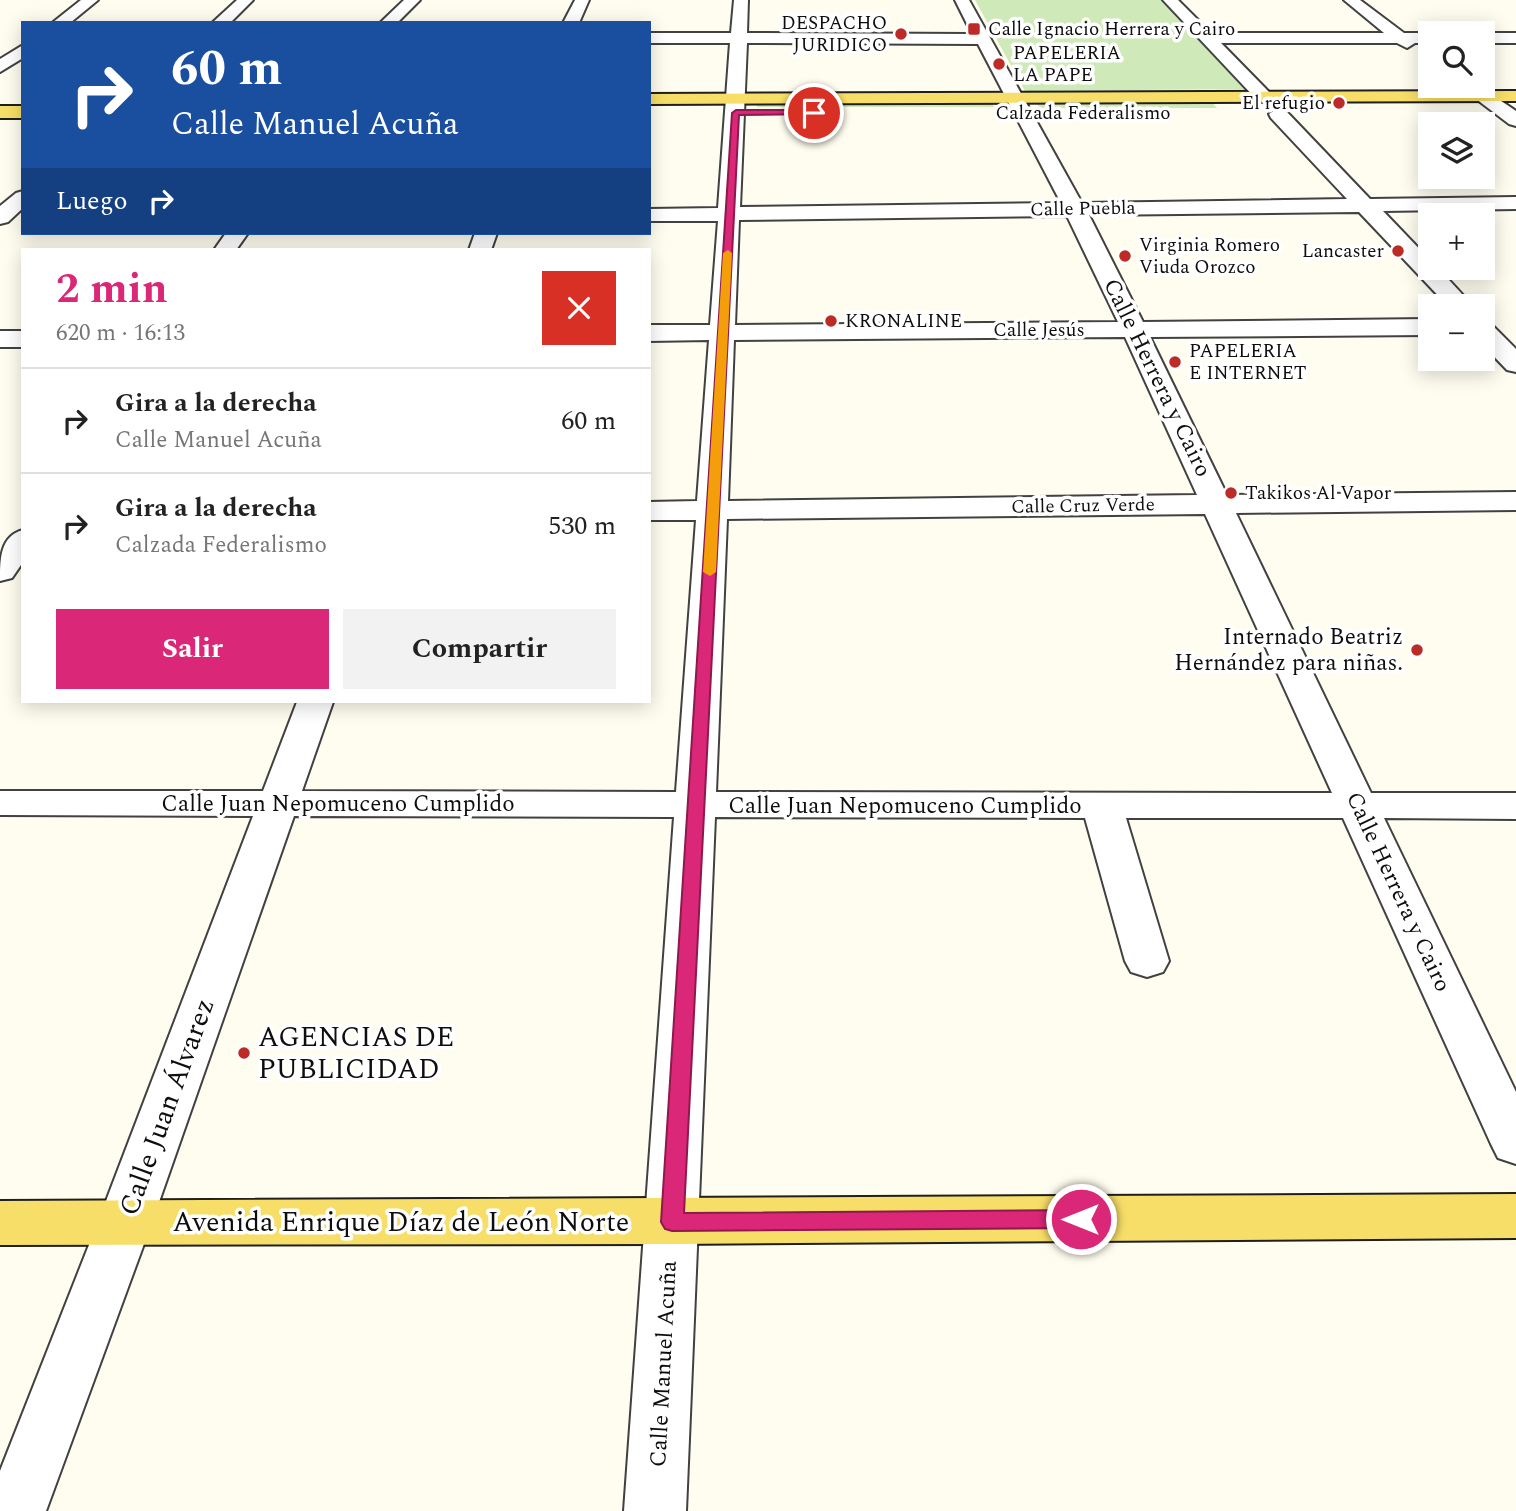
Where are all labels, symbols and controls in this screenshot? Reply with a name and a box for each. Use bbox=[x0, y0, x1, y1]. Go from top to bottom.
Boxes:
place label: DESPACHO JURIDICO bbox=[781, 9, 887, 60]
place label: Calle Ignacio Herrera y Cairo bbox=[988, 15, 1235, 44]
marker: Calle Ignacio Herrera y Cairo bbox=[966, 21, 982, 37]
map controls bbox=[1418, 21, 1495, 371]
button: search bbox=[1418, 21, 1495, 98]
marker: DESPACHO JURIDICO bbox=[893, 26, 909, 42]
text: 60 m bbox=[171, 32, 282, 107]
place label: PAPELERIA LA PAPE bbox=[1013, 39, 1121, 90]
icon: right bbox=[56, 49, 147, 140]
marker: PAPELERIA LA PAPE bbox=[991, 56, 1007, 72]
pin bbox=[784, 83, 844, 143]
place label: El refugio bbox=[1242, 89, 1325, 118]
icon: arrive bbox=[795, 94, 833, 132]
marker: El refugio bbox=[1331, 95, 1347, 111]
street label: Calzada Federalismo bbox=[995, 99, 1171, 128]
text: Calle Manuel Acuña bbox=[171, 100, 459, 149]
button: layers bbox=[1418, 112, 1495, 189]
text: Luego bbox=[56, 181, 128, 221]
icon: right bbox=[142, 182, 180, 220]
street label: Calle Puebla bbox=[1030, 194, 1137, 224]
button: + bbox=[1418, 203, 1495, 280]
place label: Virginia Romero Viuda Orozco bbox=[1139, 231, 1280, 282]
place label: Lancaster bbox=[1302, 237, 1384, 266]
marker: Lancaster bbox=[1390, 243, 1406, 259]
marker: Virginia Romero Viuda Orozco bbox=[1117, 248, 1133, 264]
text: 2 min bbox=[56, 258, 168, 321]
button: close bbox=[542, 271, 616, 345]
street label: Calle Herrera y Cairo bbox=[1094, 273, 1220, 483]
button: − bbox=[1418, 294, 1495, 371]
place label: KRONALINE bbox=[845, 307, 962, 336]
marker: KRONALINE bbox=[823, 313, 839, 329]
text: 620 m · 16:13 bbox=[56, 316, 185, 351]
street label: Calle Jesús bbox=[993, 316, 1085, 345]
place label: PAPELERIA E INTERNET bbox=[1189, 337, 1307, 388]
marker: PAPELERIA E INTERNET bbox=[1167, 354, 1183, 370]
text: Gira a la derecha bbox=[115, 383, 317, 423]
text: 60 m bbox=[561, 401, 616, 441]
icon: right bbox=[56, 402, 94, 440]
text: Calle Manuel Acuña bbox=[115, 423, 322, 458]
place label: Takikos Al Vapor bbox=[1245, 479, 1392, 508]
marker: Takikos Al Vapor bbox=[1223, 485, 1239, 501]
text: Gira a la derecha bbox=[115, 488, 317, 528]
street label: Calle Cruz Verde bbox=[1011, 490, 1155, 522]
text: 530 m bbox=[548, 506, 616, 546]
icon: right bbox=[56, 507, 94, 545]
text: Calzada Federalismo bbox=[115, 528, 327, 563]
button: Salir bbox=[56, 609, 329, 689]
button: Compartir bbox=[343, 609, 616, 689]
place label: Internado Beatriz Hernández para niñas. bbox=[1174, 620, 1403, 681]
marker: Internado Beatriz Hernández para niñas. bbox=[1409, 642, 1425, 658]
street label: Calle Herrera y Cairo bbox=[1336, 786, 1460, 998]
street label: Calle Juan Nepomuceno Cumplido bbox=[161, 787, 515, 822]
street label: Calle Juan Nepomuceno Cumplido bbox=[728, 789, 1082, 824]
street label: Calle Juan Álvarez bbox=[108, 992, 226, 1222]
place label: AGENCIAS DE PUBLICIDAD bbox=[258, 1016, 454, 1091]
marker: AGENCIAS DE PUBLICIDAD bbox=[236, 1045, 252, 1061]
position arrow bbox=[1044, 1182, 1118, 1256]
street label: Avenida Enrique Díaz de León Norte bbox=[173, 1201, 629, 1244]
street label: Calle Manuel Acuña bbox=[641, 1260, 687, 1468]

